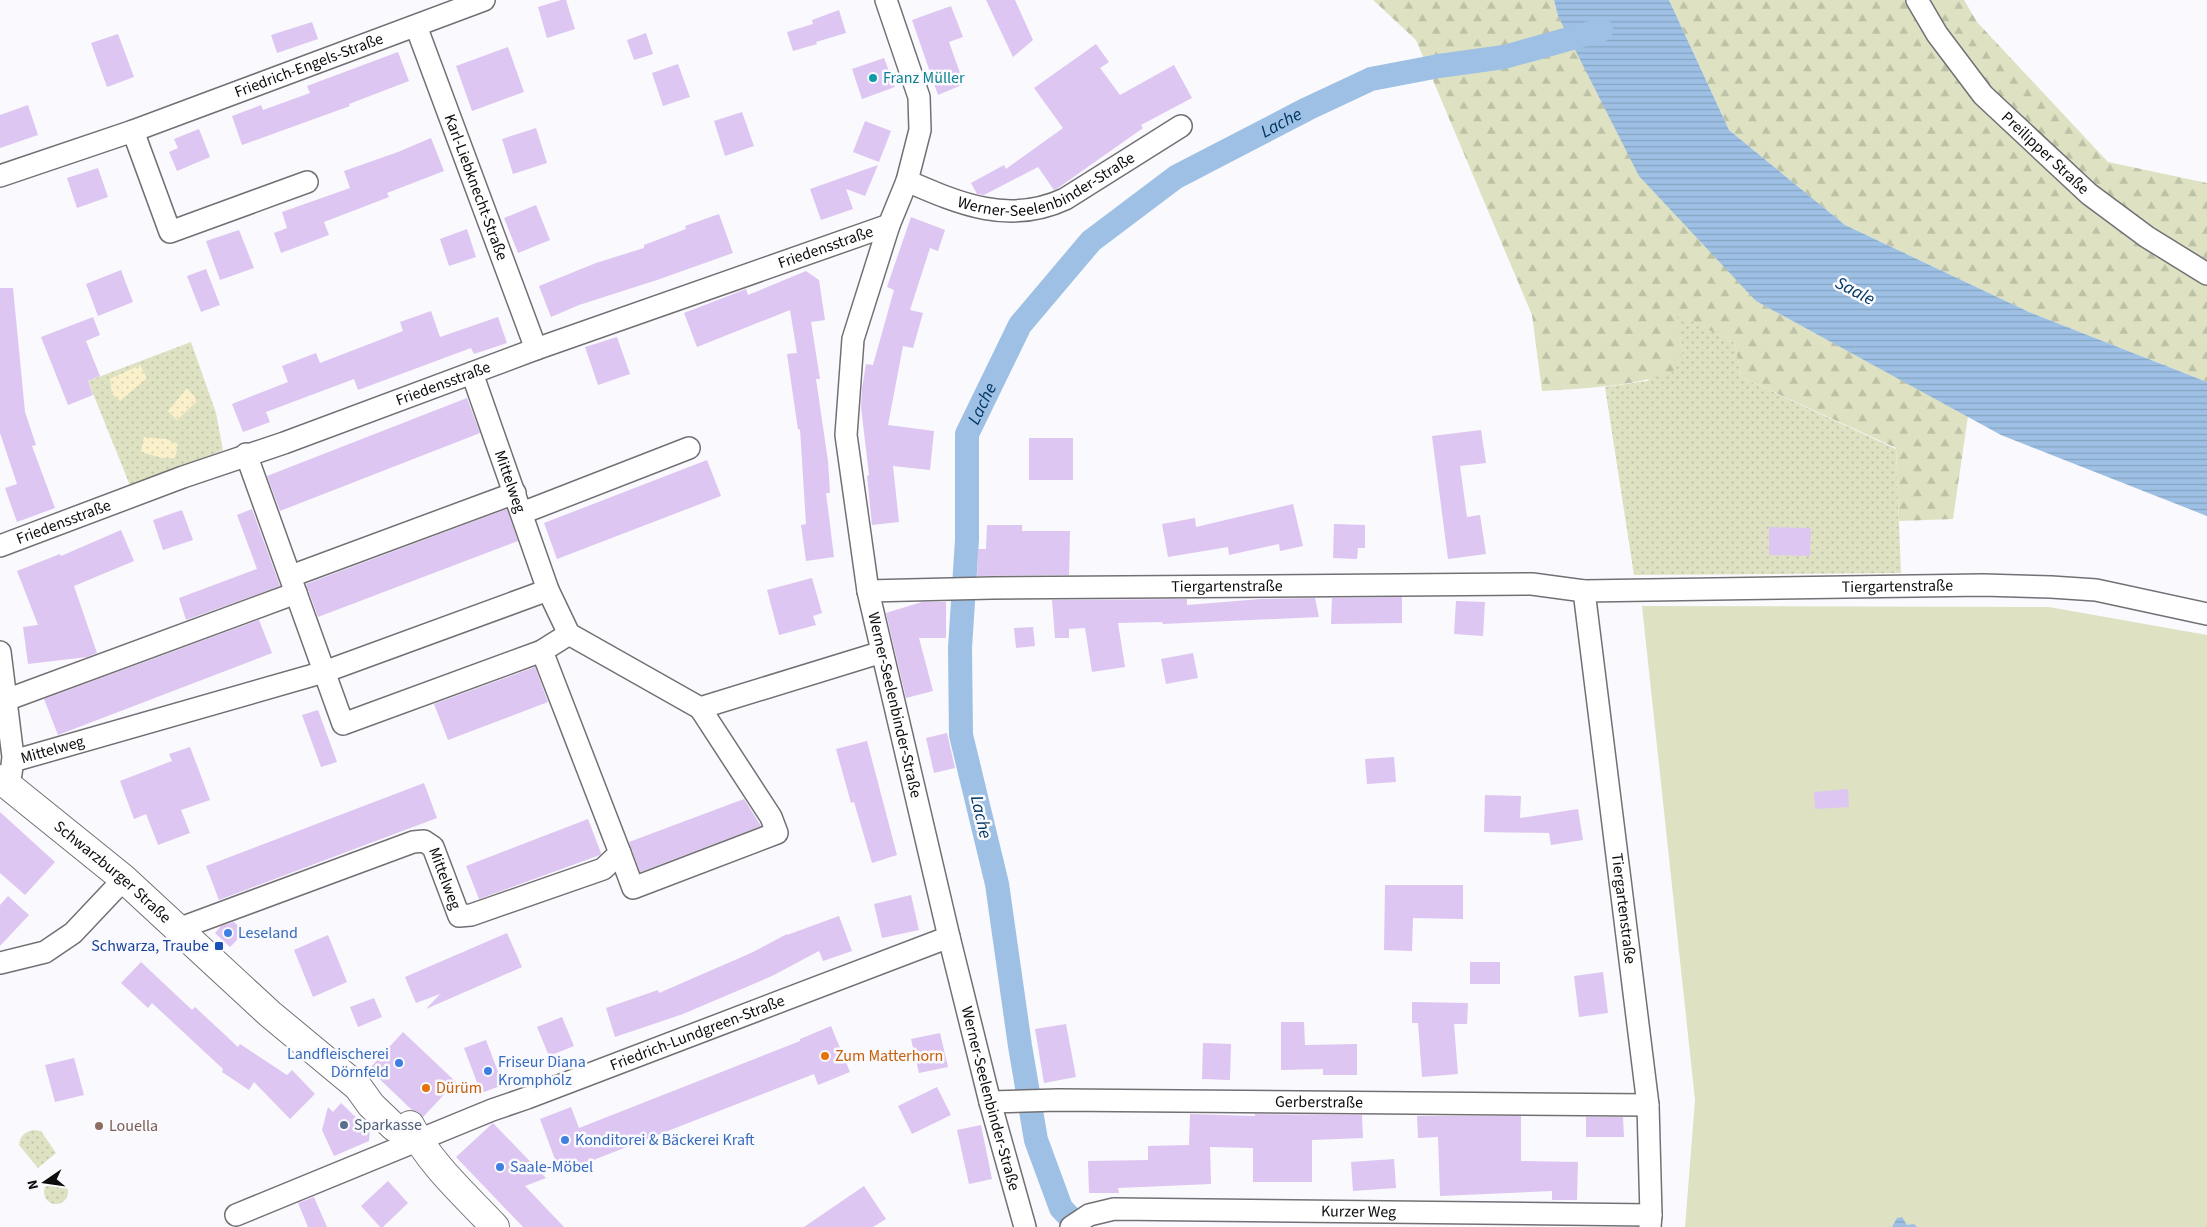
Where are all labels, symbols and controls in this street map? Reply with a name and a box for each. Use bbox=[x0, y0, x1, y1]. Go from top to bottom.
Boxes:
street label: Friedrich-Engels-Straße bbox=[231, 28, 386, 103]
place label: Franz Müller bbox=[883, 67, 965, 89]
marker: Franz Müller bbox=[867, 72, 879, 84]
water label: Lache bbox=[1256, 101, 1306, 144]
street label: Preilipper Straße bbox=[1996, 107, 2094, 200]
street label: Karl-Liebknecht-Straße bbox=[439, 111, 513, 264]
street label: Werner-Seelenbinder-Straße bbox=[955, 147, 1139, 222]
street label: Friedensstraße bbox=[775, 220, 876, 274]
water label: Saale bbox=[1831, 270, 1879, 312]
street label: Friedensstraße bbox=[393, 356, 494, 411]
water label: Lache bbox=[961, 378, 1003, 429]
street label: Mittelweg bbox=[489, 447, 531, 516]
street label: Friedensstraße bbox=[13, 494, 114, 550]
street label: Tiergartenstraße bbox=[1842, 574, 1953, 598]
street label: Tiergartenstraße bbox=[1171, 575, 1283, 598]
street label: Werner-Seelenbinder-Straße bbox=[862, 610, 927, 800]
street label: Mittelweg bbox=[18, 730, 87, 769]
water label: Lache bbox=[964, 793, 998, 841]
street label: Schwarzburger Straße bbox=[49, 816, 176, 928]
street label: Mittelweg bbox=[423, 844, 467, 913]
street label: Tiergartenstraße bbox=[1606, 852, 1641, 965]
place label: Leseland bbox=[238, 922, 298, 944]
marker: Leseland bbox=[222, 927, 234, 939]
place label: Schwarza, Traube bbox=[91, 935, 209, 957]
marker: Schwarza, Traube bbox=[213, 940, 225, 952]
street label: Friedrich-Lundgreen-Straße bbox=[607, 990, 788, 1076]
street label: Werner-Seelenbinder-Straße bbox=[956, 1004, 1025, 1193]
place label: Landfleischerei Dörnfeld bbox=[287, 1043, 389, 1083]
place label: Zum Matterhorn bbox=[835, 1045, 943, 1067]
marker: Zum Matterhorn bbox=[819, 1050, 831, 1062]
place label: Friseur Diana Krompholz bbox=[498, 1051, 586, 1091]
marker: Landfleischerei Dörnfeld bbox=[393, 1057, 405, 1069]
marker: Friseur Diana Krompholz bbox=[482, 1065, 494, 1077]
place label: Dürüm bbox=[436, 1077, 482, 1099]
marker: Dürüm bbox=[420, 1082, 432, 1094]
street label: Gerberstraße bbox=[1275, 1091, 1363, 1114]
place label: Sparkasse bbox=[354, 1114, 422, 1136]
place label: Louella bbox=[109, 1115, 158, 1137]
marker: Sparkasse bbox=[338, 1119, 350, 1131]
marker: Louella bbox=[93, 1120, 105, 1132]
place label: Konditorei & Bäckerei Kraft bbox=[575, 1129, 755, 1151]
marker: Konditorei & Bäckerei Kraft bbox=[559, 1134, 571, 1146]
place label: Saale-Möbel bbox=[510, 1156, 593, 1178]
north arrow bbox=[20, 1157, 70, 1207]
marker: Saale-Möbel bbox=[494, 1161, 506, 1173]
text: N bbox=[23, 1178, 44, 1191]
street label: Kurzer Weg bbox=[1321, 1200, 1396, 1223]

